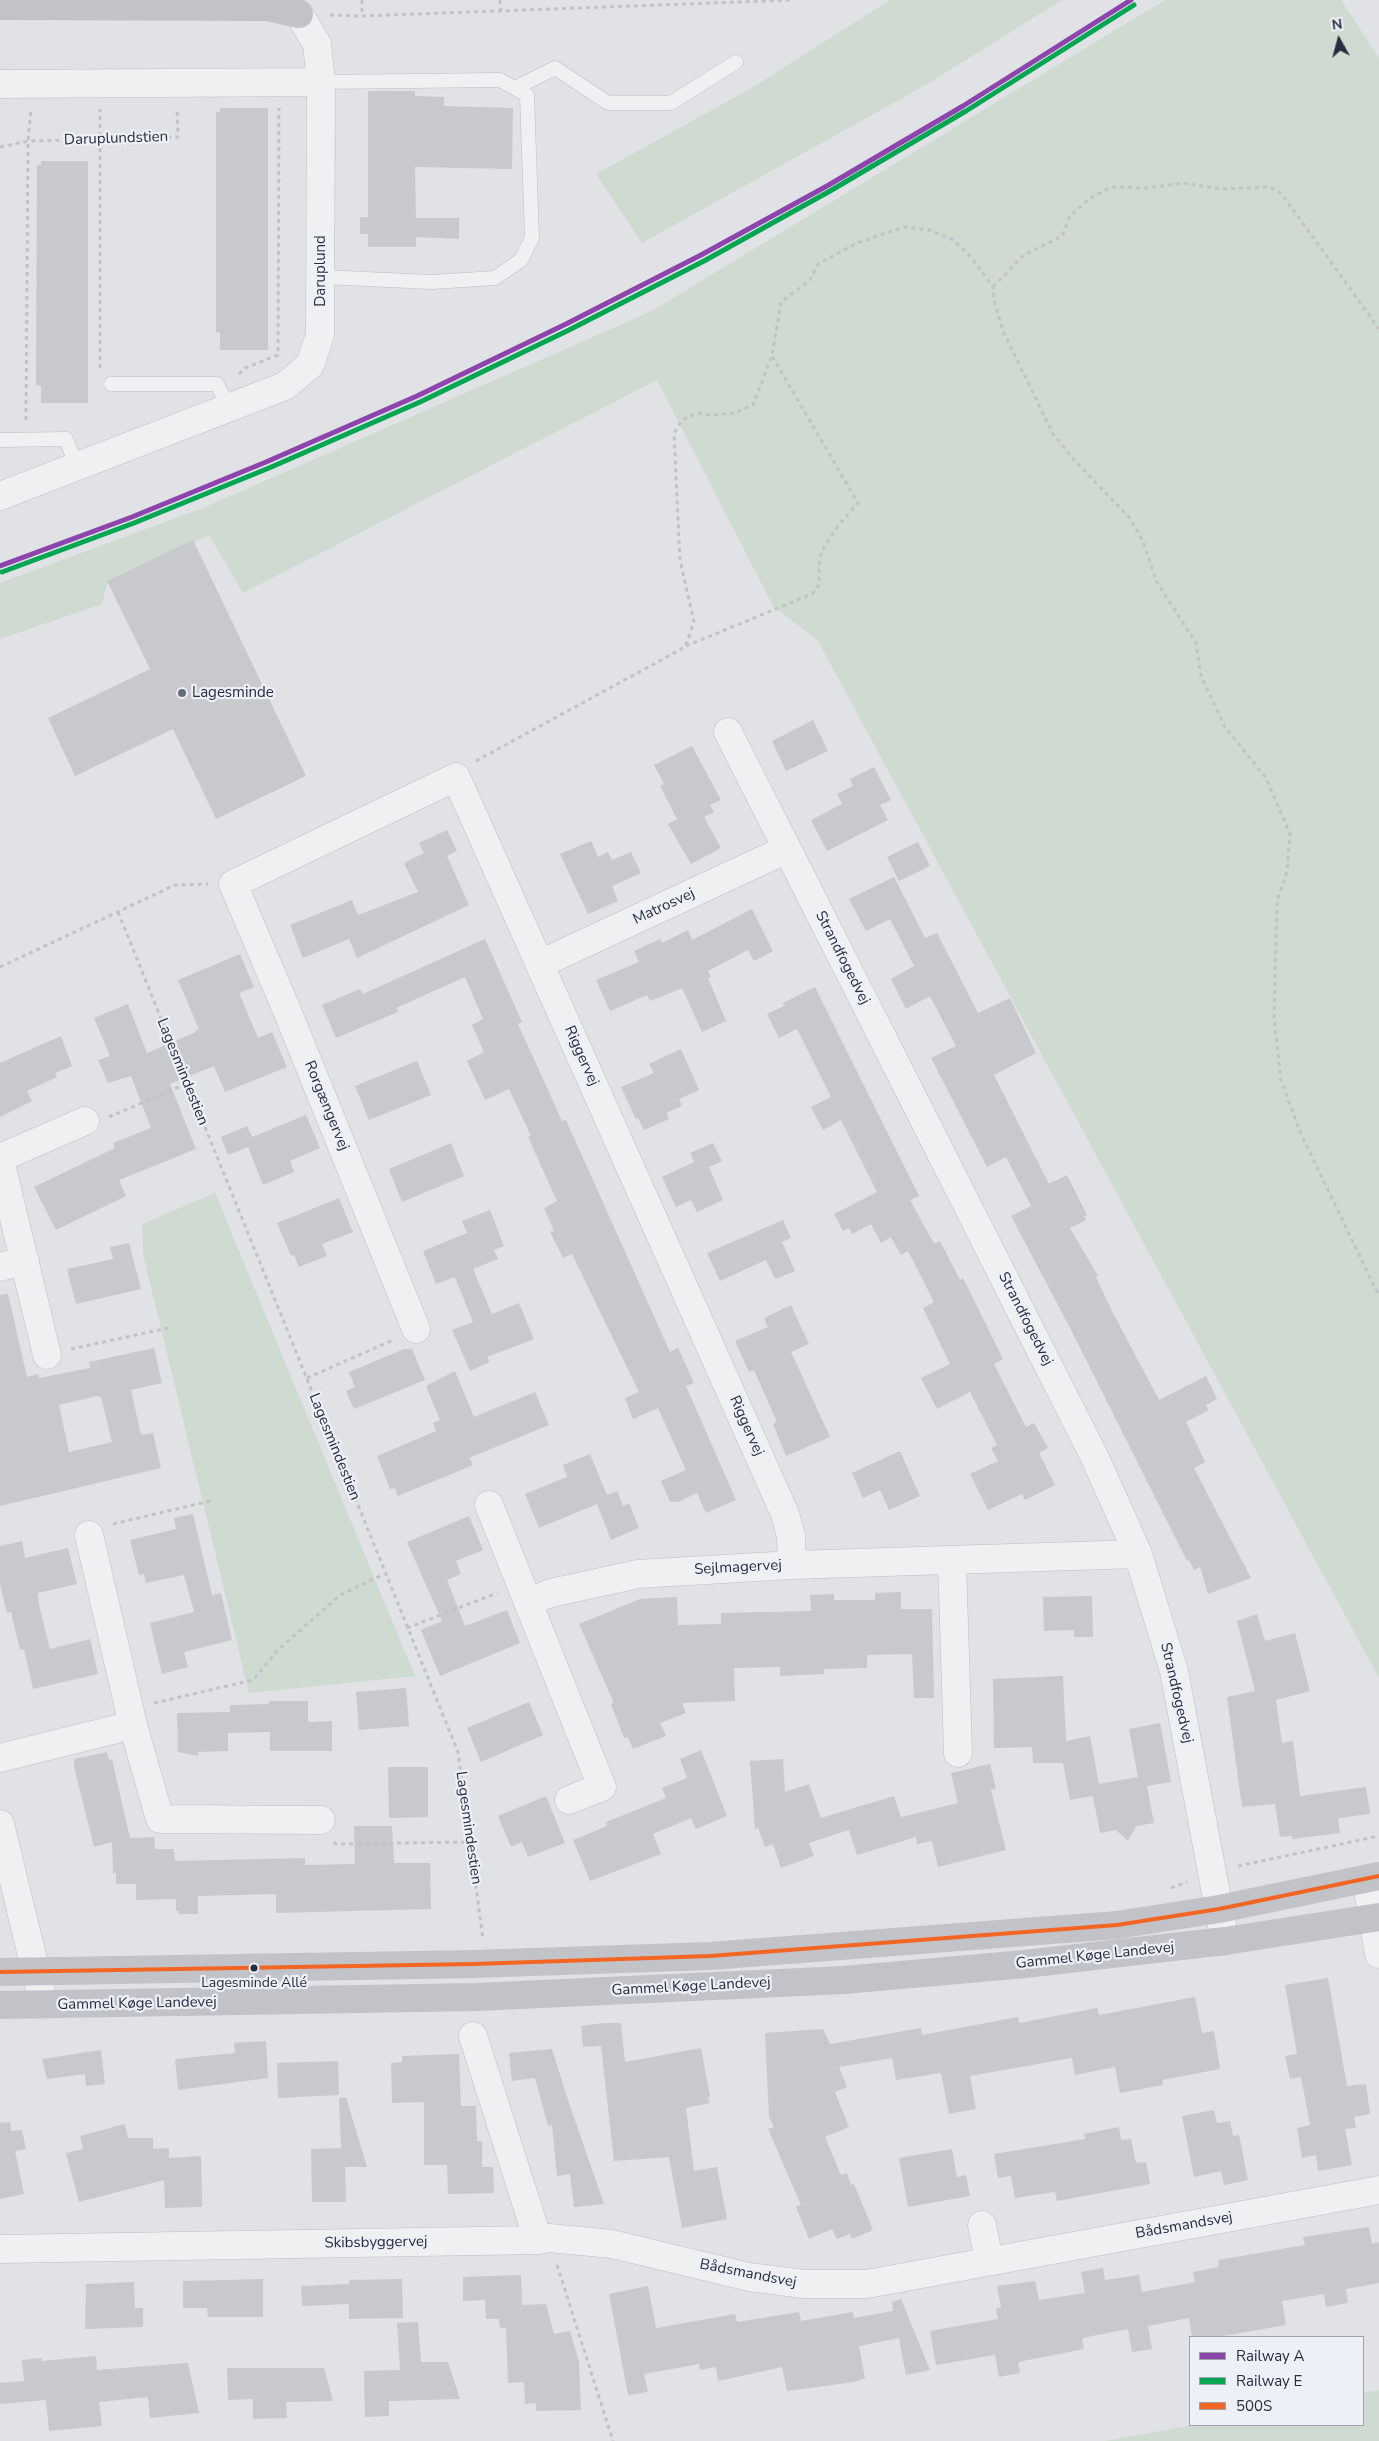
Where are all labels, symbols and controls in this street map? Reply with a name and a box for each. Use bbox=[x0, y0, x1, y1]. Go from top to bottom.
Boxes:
north arrow bbox=[1314, 15, 1364, 65]
text: N bbox=[1331, 15, 1343, 35]
street label: Daruplundstien bbox=[64, 128, 168, 150]
street label: Daruplund bbox=[312, 235, 330, 307]
place label: Lagesminde bbox=[192, 684, 274, 702]
marker: Lagesminde bbox=[176, 687, 188, 699]
street label: Matrosvej bbox=[630, 885, 698, 929]
street label: Strandfogedvej bbox=[811, 908, 873, 1008]
street label: Lagesmindestien bbox=[152, 1016, 212, 1128]
street label: Riggervej bbox=[560, 1023, 602, 1089]
street label: Rorgængervej bbox=[300, 1058, 352, 1154]
street label: Strandfogedvej bbox=[994, 1269, 1056, 1369]
street label: Lagesmindestien bbox=[304, 1391, 364, 1503]
street label: Riggervej bbox=[725, 1393, 767, 1459]
street label: Sejlmagervej bbox=[694, 1557, 782, 1579]
street label: Strandfogedvej bbox=[1156, 1641, 1196, 1745]
street label: Lagesmindestien bbox=[451, 1770, 485, 1886]
street label: Gammel Køge Landevej bbox=[1015, 1939, 1175, 1973]
marker: Lagesminde Allé bbox=[249, 1963, 259, 1973]
street label: Gammel Køge Landevej bbox=[611, 1974, 771, 2000]
place label: Lagesminde Allé bbox=[201, 1976, 307, 1992]
street label: Gammel Køge Landevej bbox=[57, 1994, 217, 2014]
street label: Bådsmandsvej bbox=[1134, 2209, 1234, 2243]
street label: Skibsbyggervej bbox=[324, 2233, 428, 2253]
street label: Bådsmandsvej bbox=[698, 2256, 798, 2292]
legend bbox=[1189, 2336, 1364, 2426]
text: Railway A bbox=[1236, 2346, 1305, 2366]
text: Railway E bbox=[1236, 2371, 1302, 2391]
text: 500S bbox=[1236, 2396, 1272, 2416]

